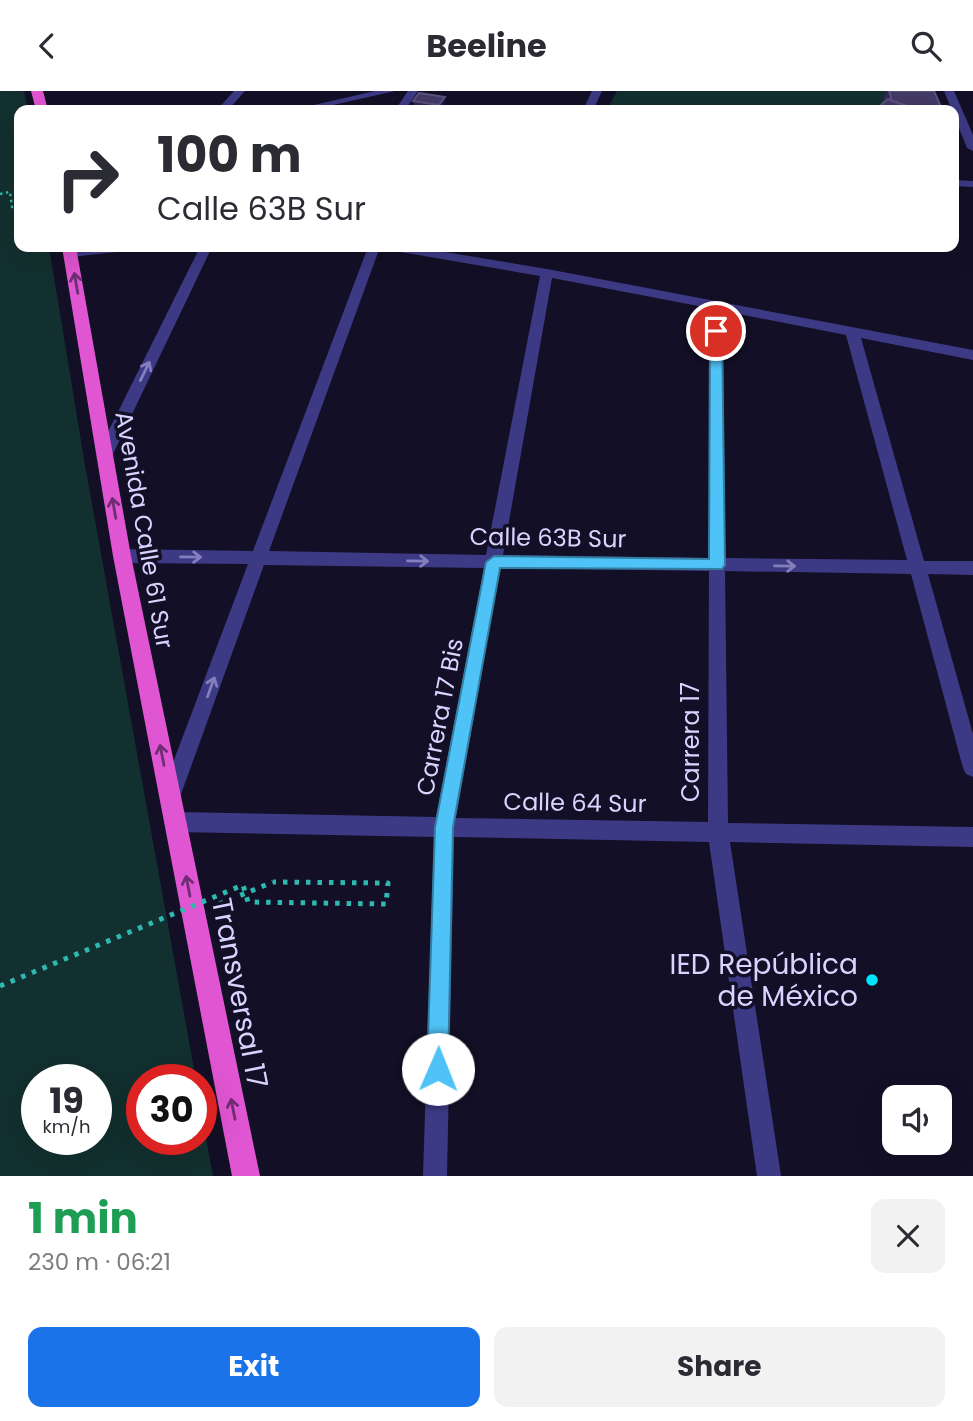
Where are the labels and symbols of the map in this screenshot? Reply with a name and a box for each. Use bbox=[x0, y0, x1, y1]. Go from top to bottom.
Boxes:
one-way arrow bbox=[69, 273, 82, 295]
pin bbox=[686, 301, 746, 361]
one-way arrow bbox=[139, 361, 153, 382]
street label: Avenida Calle 61 Sur bbox=[107, 409, 182, 651]
one-way arrow bbox=[107, 497, 120, 520]
street label: Calle 63B Sur bbox=[469, 520, 627, 555]
one-way arrow bbox=[179, 550, 202, 564]
one-way arrow bbox=[406, 554, 429, 567]
one-way arrow bbox=[773, 559, 796, 573]
street label: Carrera 17 Bis bbox=[408, 635, 471, 798]
one-way arrow bbox=[206, 677, 218, 699]
street label: Carrera 17 bbox=[674, 682, 707, 802]
one-way arrow bbox=[154, 744, 168, 767]
street label: Calle 64 Sur bbox=[503, 785, 647, 820]
one-way arrow bbox=[181, 875, 195, 898]
street label: Transversal 17 bbox=[202, 895, 277, 1091]
place label: IED República de México bbox=[670, 945, 858, 1016]
marker: IED República de México bbox=[864, 972, 880, 988]
position arrow bbox=[401, 1032, 475, 1106]
speed limit sign: 30 bbox=[126, 1064, 217, 1155]
one-way arrow bbox=[226, 1098, 240, 1121]

